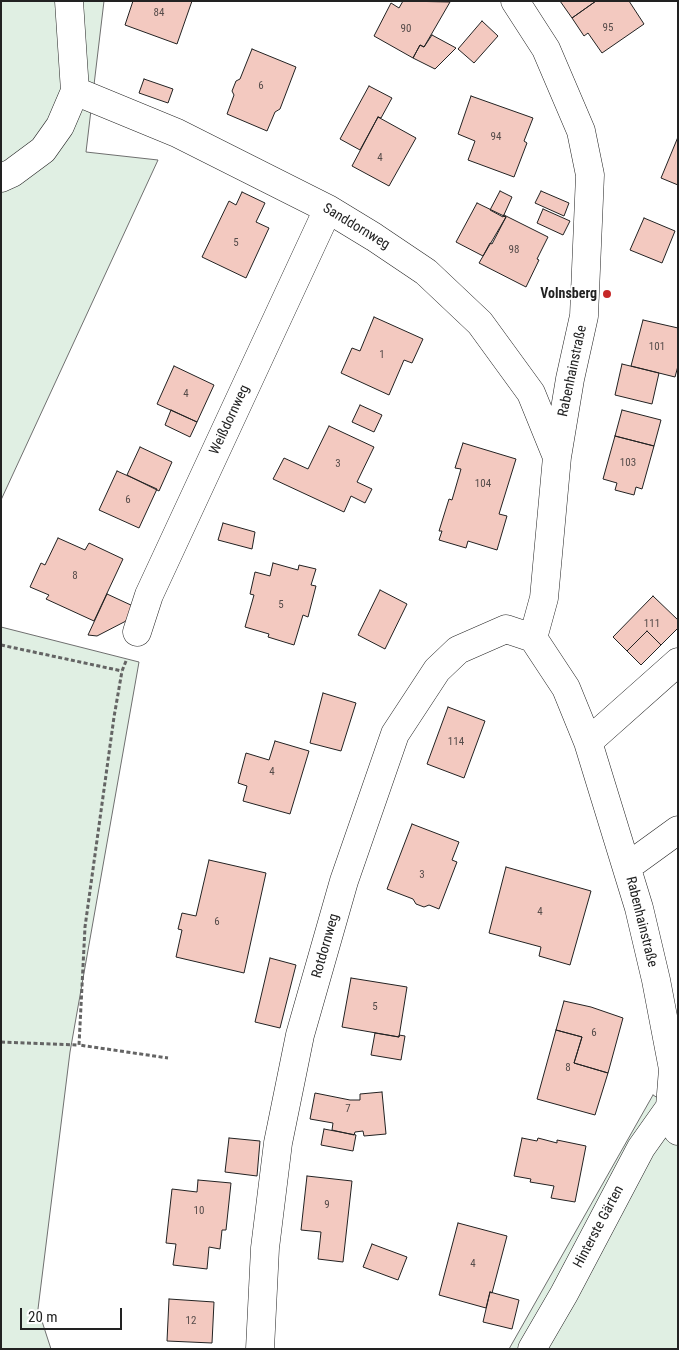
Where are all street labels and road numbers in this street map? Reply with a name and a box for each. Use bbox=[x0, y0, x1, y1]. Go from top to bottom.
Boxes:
street label: Sanddornweg bbox=[319, 200, 393, 254]
street label: Rabenhainstraße bbox=[555, 324, 591, 418]
street label: Weißdornweg bbox=[207, 382, 253, 458]
street label: Rabenhainstraße bbox=[622, 875, 660, 969]
street label: Rotdornweg bbox=[309, 912, 343, 980]
street label: Hinterste Gärten bbox=[570, 1183, 628, 1271]

